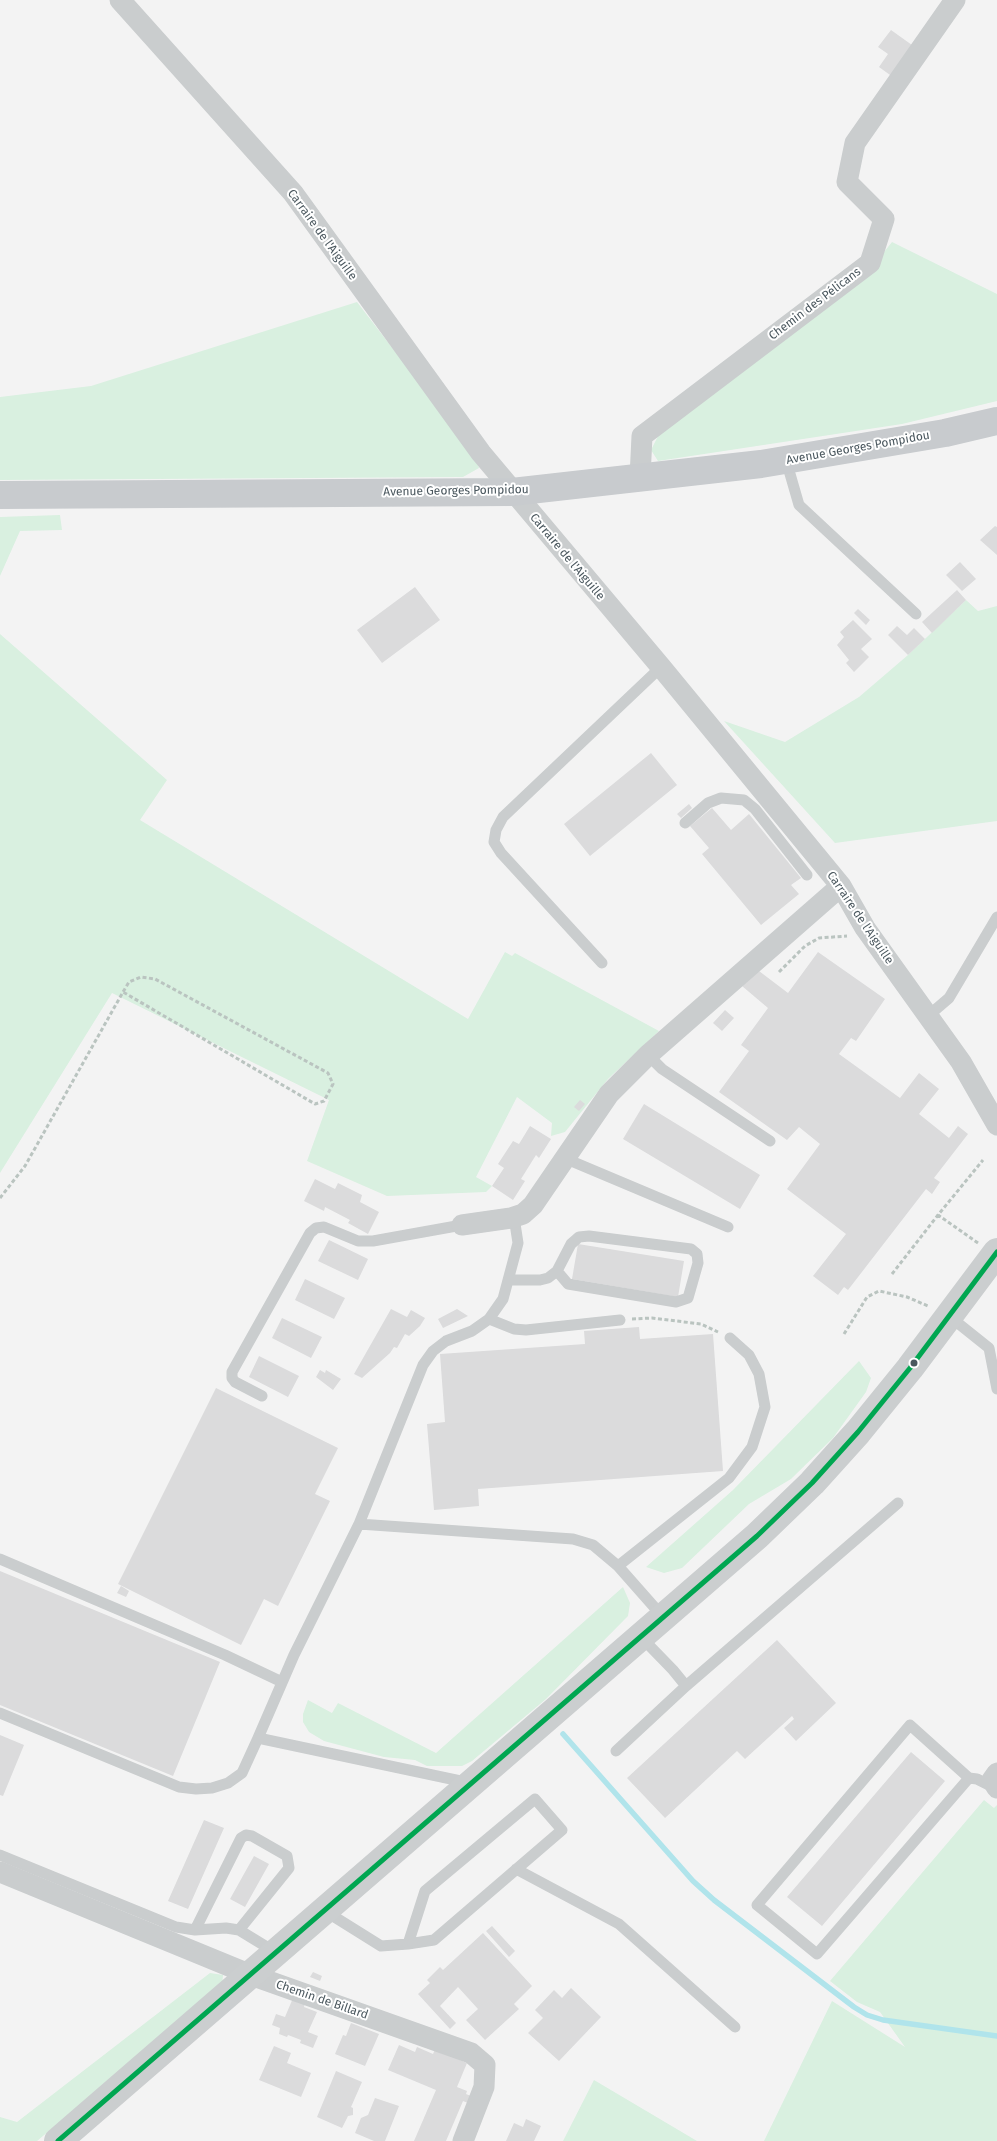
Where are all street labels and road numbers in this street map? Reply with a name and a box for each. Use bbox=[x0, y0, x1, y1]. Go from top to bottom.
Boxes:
street label: Carraire de l'Aiguille bbox=[284, 187, 360, 283]
street label: Chemin des Pélicans bbox=[766, 265, 864, 343]
street label: Avenue Georges Pompidou bbox=[785, 428, 931, 468]
street label: Avenue Georges Pompidou bbox=[383, 483, 529, 499]
street label: Carraire de l'Aiguille bbox=[527, 511, 607, 603]
street label: Carraire de l'Aiguille bbox=[824, 869, 896, 967]
street label: Chemin de Billard bbox=[274, 1977, 370, 2023]

